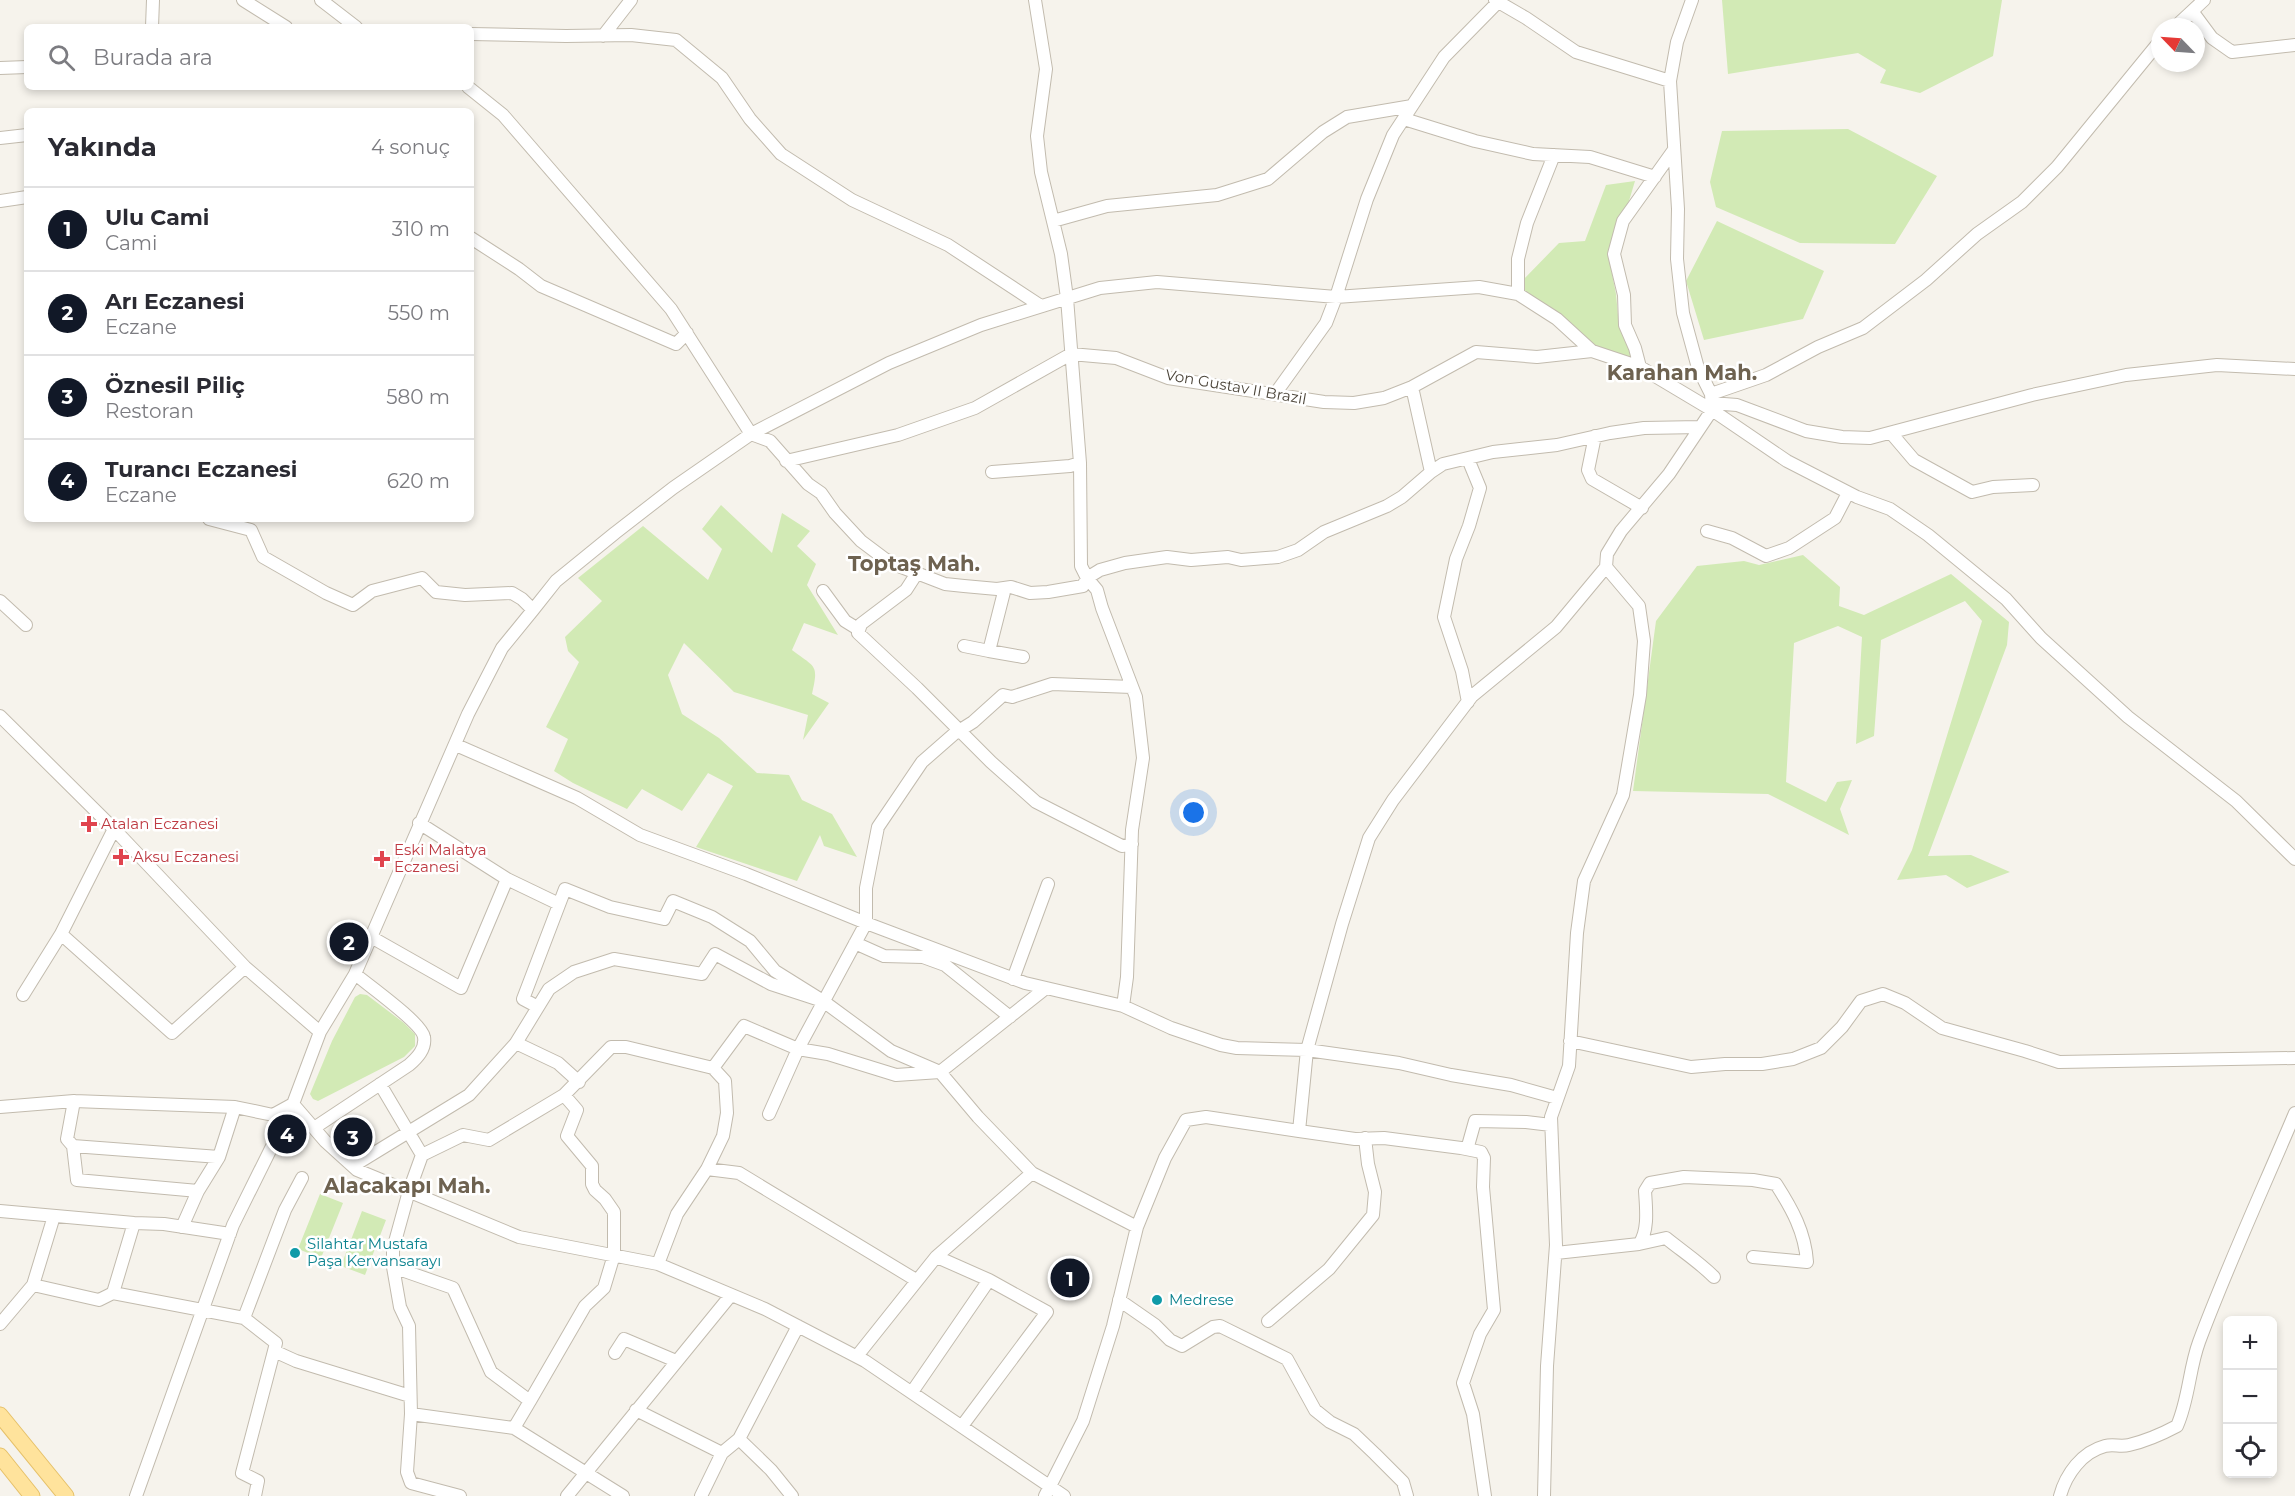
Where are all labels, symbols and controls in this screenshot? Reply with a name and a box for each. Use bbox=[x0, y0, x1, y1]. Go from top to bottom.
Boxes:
north arrow bbox=[2151, 18, 2205, 72]
search box bbox=[24, 24, 474, 90]
icon: search bbox=[45, 41, 78, 74]
text: Burada ara bbox=[93, 44, 213, 71]
text: Yakında bbox=[48, 131, 157, 163]
text: 4 sonuç bbox=[371, 135, 450, 159]
text: Ulu Cami bbox=[105, 204, 209, 231]
text: 1 bbox=[64, 217, 71, 241]
text: 310 m bbox=[392, 217, 450, 241]
text: Cami bbox=[105, 231, 157, 255]
text: Arı Eczanesi bbox=[105, 288, 245, 315]
text: 2 bbox=[62, 301, 73, 325]
text: 550 m bbox=[388, 301, 450, 325]
text: Eczane bbox=[105, 315, 177, 339]
district label: Karahan Mah. bbox=[1607, 360, 1757, 385]
street label: Von Gustav II Brazil bbox=[1164, 365, 1308, 408]
text: Öznesil Piliç bbox=[105, 372, 245, 399]
text: 3 bbox=[62, 385, 73, 409]
text: 580 m bbox=[386, 385, 450, 409]
text: Restoran bbox=[105, 399, 194, 423]
text: Turancı Eczanesi bbox=[105, 456, 297, 483]
text: 4 bbox=[61, 469, 74, 493]
text: 620 m bbox=[387, 469, 450, 493]
text: Eczane bbox=[105, 483, 177, 507]
district label: Toptaş Mah. bbox=[848, 551, 980, 576]
your location bbox=[1179, 798, 1208, 827]
place label: Atalan Eczanesi bbox=[101, 814, 219, 833]
marker: Atalan Eczanesi bbox=[82, 817, 96, 831]
place label: Eski Malatya Eczanesi bbox=[394, 840, 486, 876]
place label: Aksu Eczanesi bbox=[133, 847, 239, 866]
marker: Aksu Eczanesi bbox=[114, 850, 128, 864]
marker: Eski Malatya Eczanesi bbox=[375, 852, 389, 866]
pin: 2 bbox=[330, 920, 368, 964]
pin: 4 bbox=[268, 1112, 306, 1156]
pin: 3 bbox=[334, 1114, 372, 1160]
district label: Alacakapı Mah. bbox=[322, 1173, 491, 1198]
place label: Silahtar Mustafa Paşa Kervansarayı bbox=[307, 1234, 441, 1270]
marker: Silahtar Mustafa Paşa Kervansarayı bbox=[288, 1246, 302, 1260]
pin: 1 bbox=[1050, 1256, 1090, 1300]
place label: Medrese bbox=[1169, 1290, 1234, 1309]
marker: Medrese bbox=[1150, 1293, 1164, 1307]
map controls bbox=[2223, 1316, 2277, 1478]
button: + bbox=[2223, 1316, 2277, 1370]
button: − bbox=[2223, 1370, 2277, 1424]
button: locate bbox=[2223, 1424, 2277, 1478]

